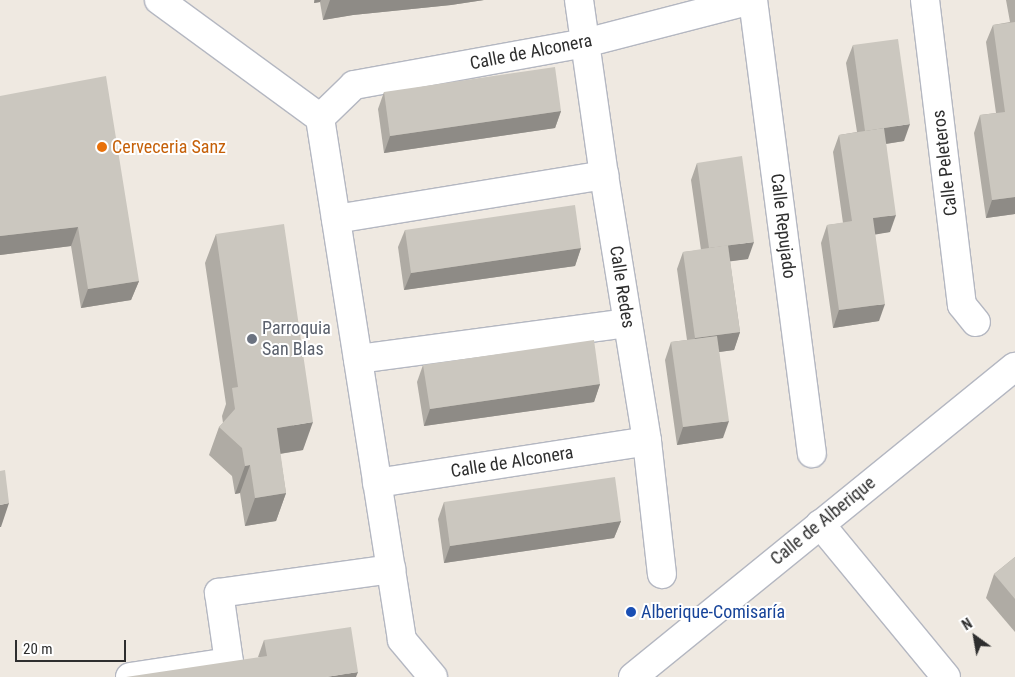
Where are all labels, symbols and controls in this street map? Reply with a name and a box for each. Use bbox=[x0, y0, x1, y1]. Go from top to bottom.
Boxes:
street label: Calle de Alconera bbox=[468, 30, 594, 74]
street label: Calle Peleteros bbox=[928, 109, 962, 217]
place label: Cerveceria Sanz bbox=[112, 136, 226, 158]
marker: Cerveceria Sanz bbox=[96, 141, 108, 153]
street label: Calle Repujado bbox=[766, 172, 800, 280]
street label: Calle Redes bbox=[605, 244, 639, 330]
place label: Parroquia San Blas bbox=[262, 318, 331, 360]
marker: Parroquia San Blas bbox=[246, 333, 258, 345]
street label: Calle de Alconera bbox=[449, 442, 575, 482]
street label: Calle de Alberique bbox=[766, 472, 880, 570]
place label: Alberique-Comisaría bbox=[641, 601, 785, 623]
marker: Alberique-Comisaría bbox=[625, 606, 637, 618]
north arrow bbox=[950, 612, 1000, 662]
text: N bbox=[959, 615, 975, 633]
scale bar bbox=[18, 630, 129, 662]
text: 20 m bbox=[23, 640, 53, 658]

